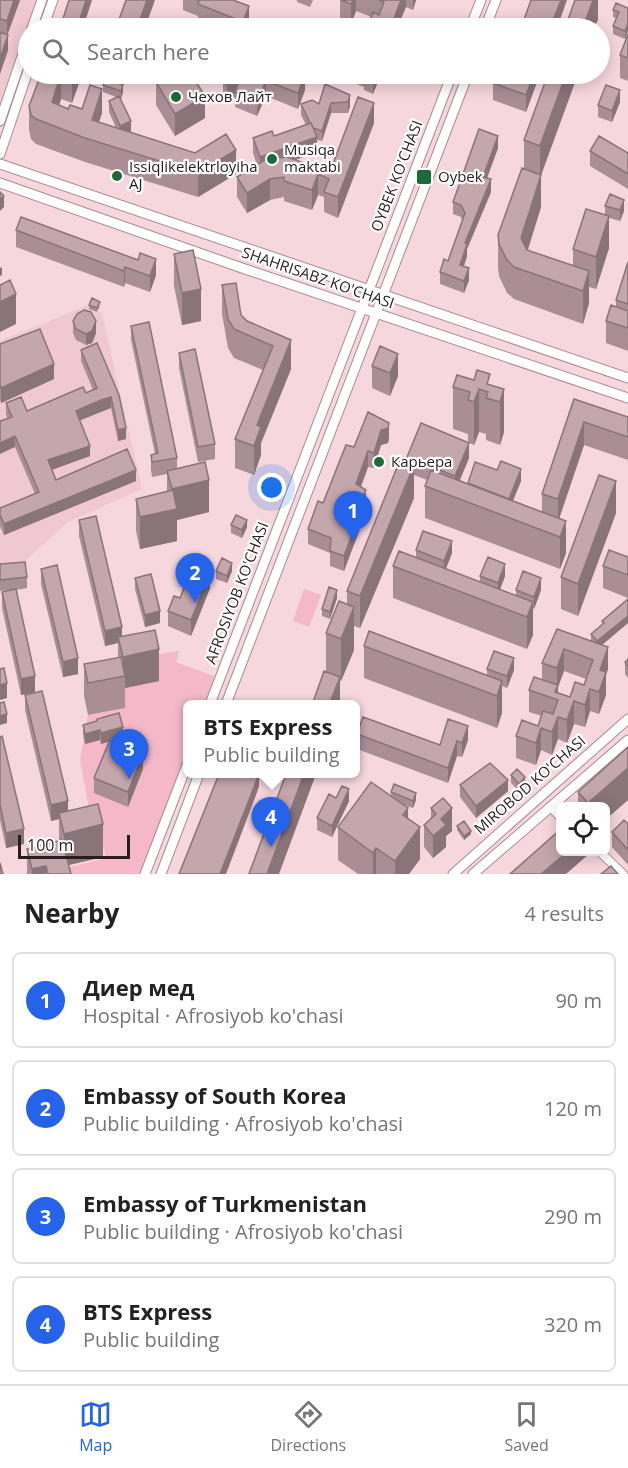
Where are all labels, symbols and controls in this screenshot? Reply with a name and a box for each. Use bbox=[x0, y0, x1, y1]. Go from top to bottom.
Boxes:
search box bbox=[18, 18, 610, 84]
icon: search bbox=[39, 35, 72, 68]
text: Search here bbox=[87, 36, 210, 66]
place label: Чехов Лайт bbox=[188, 86, 272, 106]
marker: Чехов Лайт bbox=[169, 90, 183, 104]
street label: OYBEK KO'CHASI bbox=[366, 117, 426, 234]
place label: Musiqa maktabi bbox=[284, 139, 341, 176]
marker: Musiqa maktabi bbox=[265, 152, 279, 166]
place label: Issiqlikelektrloyiha AJ bbox=[129, 156, 258, 193]
place label: Oybek bbox=[438, 166, 483, 186]
marker: Oybek bbox=[415, 168, 433, 186]
marker: Issiqlikelektrloyiha AJ bbox=[110, 169, 124, 183]
street label: SHAHRISABZ KO'CHASI bbox=[240, 242, 397, 313]
place label: Карьера bbox=[391, 451, 452, 471]
marker: Карьера bbox=[372, 455, 386, 469]
your location bbox=[257, 473, 286, 502]
pin: 1 bbox=[334, 492, 372, 541]
street label: AFROSIYOB KO'CHASI bbox=[200, 519, 272, 667]
pin: 2 bbox=[176, 554, 214, 603]
popup bbox=[183, 700, 360, 778]
text: BTS Express bbox=[203, 711, 332, 741]
pin: 3 bbox=[110, 730, 148, 779]
street label: MIROBOD KO'CHASI bbox=[469, 730, 589, 838]
text: Public building bbox=[203, 741, 340, 768]
pin: 4 bbox=[252, 798, 290, 847]
map controls bbox=[556, 802, 610, 856]
button: locate bbox=[556, 802, 610, 856]
scale bar bbox=[18, 832, 130, 860]
text: 100 m bbox=[27, 834, 73, 856]
text: Nearby bbox=[24, 895, 119, 931]
text: 4 results bbox=[524, 900, 604, 927]
text: Диер мед bbox=[83, 972, 194, 1002]
text: 1 bbox=[40, 987, 51, 1014]
text: 90 m bbox=[555, 987, 602, 1014]
text: Hospital · Afrosiyob ko'chasi bbox=[83, 1002, 344, 1029]
text: Embassy of South Korea bbox=[83, 1080, 347, 1110]
text: 2 bbox=[40, 1095, 51, 1122]
text: 120 m bbox=[544, 1095, 602, 1122]
text: Public building · Afrosiyob ko'chasi bbox=[83, 1110, 403, 1137]
text: Embassy of Turkmenistan bbox=[83, 1188, 367, 1218]
text: 3 bbox=[40, 1203, 51, 1230]
text: 290 m bbox=[544, 1203, 602, 1230]
text: Public building · Afrosiyob ko'chasi bbox=[83, 1218, 403, 1245]
text: BTS Express bbox=[83, 1296, 212, 1326]
text: 4 bbox=[40, 1311, 51, 1338]
text: 320 m bbox=[544, 1311, 602, 1338]
text: Public building bbox=[83, 1326, 219, 1353]
tab: Map bbox=[79, 1398, 112, 1456]
tab: Directions bbox=[271, 1398, 346, 1456]
tab: Saved bbox=[504, 1398, 549, 1456]

